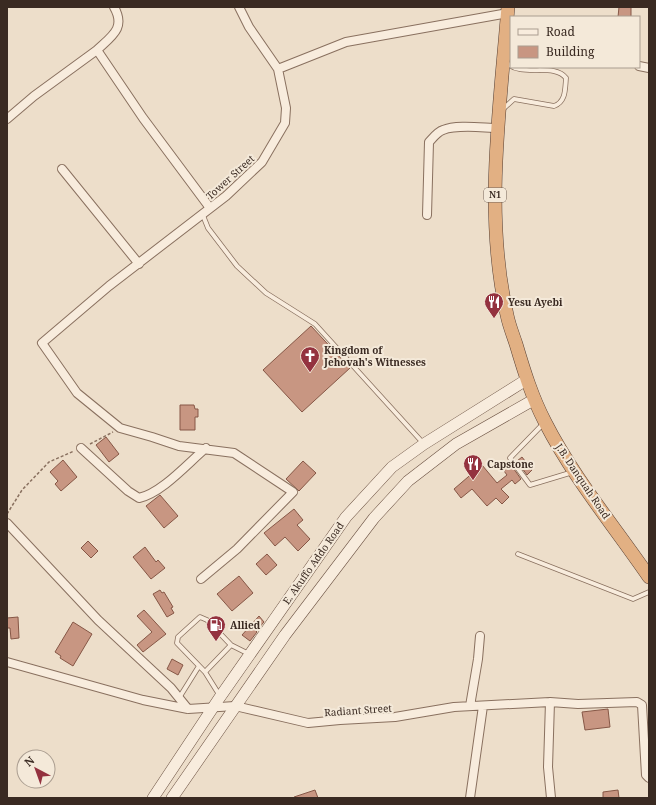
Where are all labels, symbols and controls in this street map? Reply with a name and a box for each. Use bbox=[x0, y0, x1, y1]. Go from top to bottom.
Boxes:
legend bbox=[510, 16, 640, 68]
text: Road bbox=[546, 23, 576, 40]
text: Building bbox=[546, 43, 595, 60]
street label: Tower Street bbox=[203, 151, 258, 202]
road number: N1 bbox=[484, 188, 506, 202]
restaurant icon: Yesu Ayebi bbox=[483, 291, 505, 319]
place label: Yesu Ayebi bbox=[508, 295, 563, 309]
place label: Kingdom of Jehovah's Witnesses bbox=[323, 343, 426, 369]
church icon: Kingdom of Jehovah's Witnesses bbox=[299, 345, 321, 373]
street label: J.B. Danquah Road bbox=[552, 440, 613, 521]
restaurant icon: Capstone bbox=[462, 453, 484, 481]
place label: Capstone bbox=[487, 457, 534, 471]
street label: E. Akuffo Addo Road bbox=[279, 519, 347, 607]
fuel station icon: Allied bbox=[205, 614, 227, 642]
place label: Allied bbox=[230, 618, 261, 632]
street label: Radiant Street bbox=[324, 701, 393, 719]
north arrow bbox=[16, 749, 56, 789]
text: N bbox=[21, 752, 38, 770]

